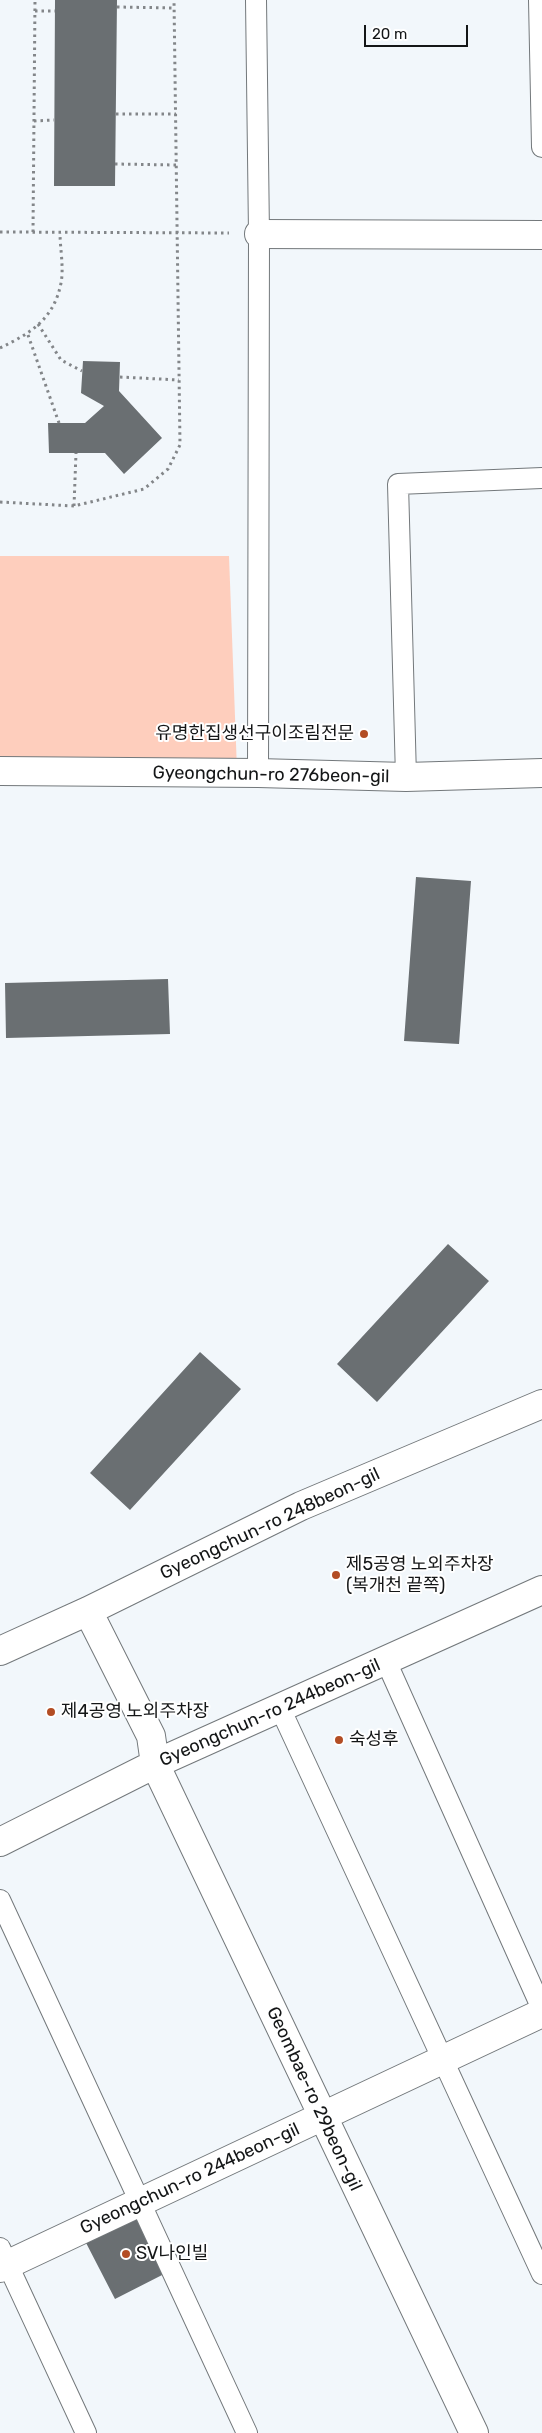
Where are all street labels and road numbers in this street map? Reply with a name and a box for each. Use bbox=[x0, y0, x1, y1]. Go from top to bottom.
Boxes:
street label: Gyeongchun-ro 276beon-gil bbox=[152, 762, 390, 788]
street label: Gyeongchun-ro 248beon-gil bbox=[157, 1464, 383, 1584]
street label: Gyeongchun-ro 244beon-gil bbox=[156, 1654, 384, 1772]
street label: Geombae-ro 29beon-gil bbox=[262, 2003, 366, 2195]
street label: Gyeongchun-ro 244beon-gil bbox=[77, 2119, 303, 2239]

